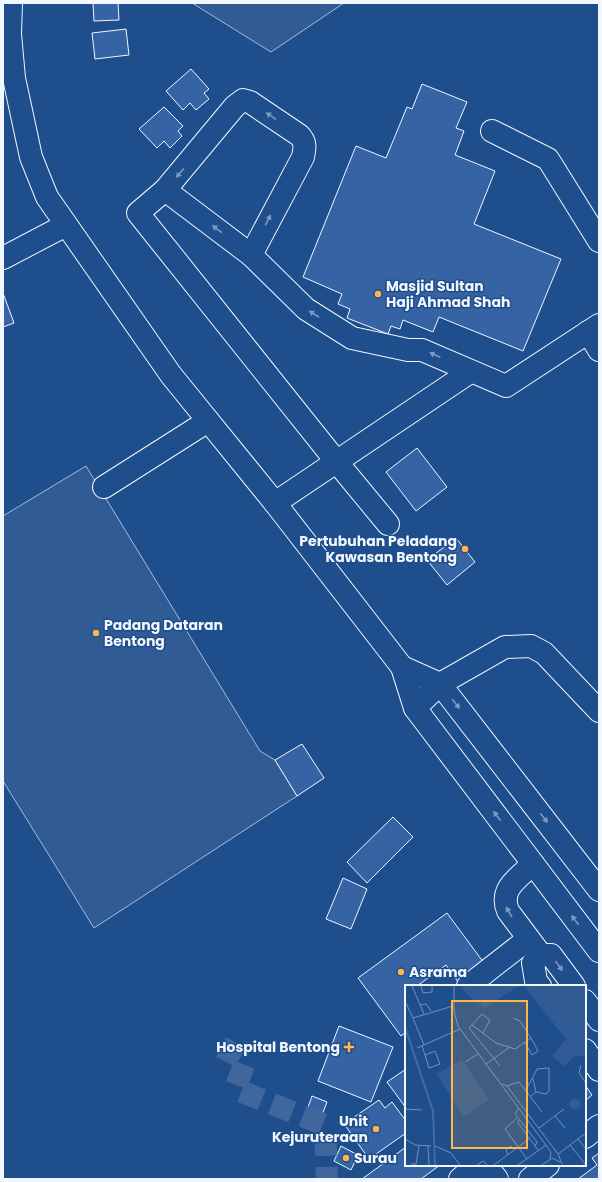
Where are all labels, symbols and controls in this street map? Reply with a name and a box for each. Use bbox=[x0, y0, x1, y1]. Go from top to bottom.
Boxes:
one-way arrow bbox=[266, 112, 277, 120]
one-way arrow bbox=[175, 168, 184, 178]
one-way arrow bbox=[265, 215, 272, 226]
one-way arrow bbox=[211, 225, 222, 234]
place label: Masjid Sultan Haji Ahmad Shah bbox=[386, 276, 511, 312]
marker: Masjid Sultan Haji Ahmad Shah bbox=[373, 289, 383, 299]
one-way arrow bbox=[309, 311, 320, 318]
one-way arrow bbox=[429, 352, 441, 358]
place label: Pertubuhan Peladang Kawasan Bentong bbox=[299, 531, 457, 567]
marker: Pertubuhan Peladang Kawasan Bentong bbox=[460, 544, 470, 554]
place label: Padang Dataran Bentong bbox=[104, 615, 223, 651]
marker: Padang Dataran Bentong bbox=[91, 628, 101, 638]
one-way arrow bbox=[452, 698, 460, 709]
one-way arrow bbox=[493, 811, 501, 822]
one-way arrow bbox=[539, 813, 547, 823]
one-way arrow bbox=[506, 906, 513, 918]
one-way arrow bbox=[571, 914, 580, 925]
one-way arrow bbox=[555, 961, 564, 972]
place label: Asrama bbox=[409, 962, 467, 982]
marker: Asrama bbox=[396, 967, 406, 977]
inset map bbox=[405, 985, 586, 1166]
place label: Hospital Bentong bbox=[216, 1037, 340, 1057]
marker: Hospital Bentong bbox=[343, 1041, 355, 1053]
place label: Unit Kejuruteraan bbox=[272, 1111, 368, 1147]
marker: Unit Kejuruteraan bbox=[371, 1124, 381, 1134]
place label: Surau bbox=[354, 1148, 397, 1168]
marker: Surau bbox=[341, 1153, 351, 1163]

